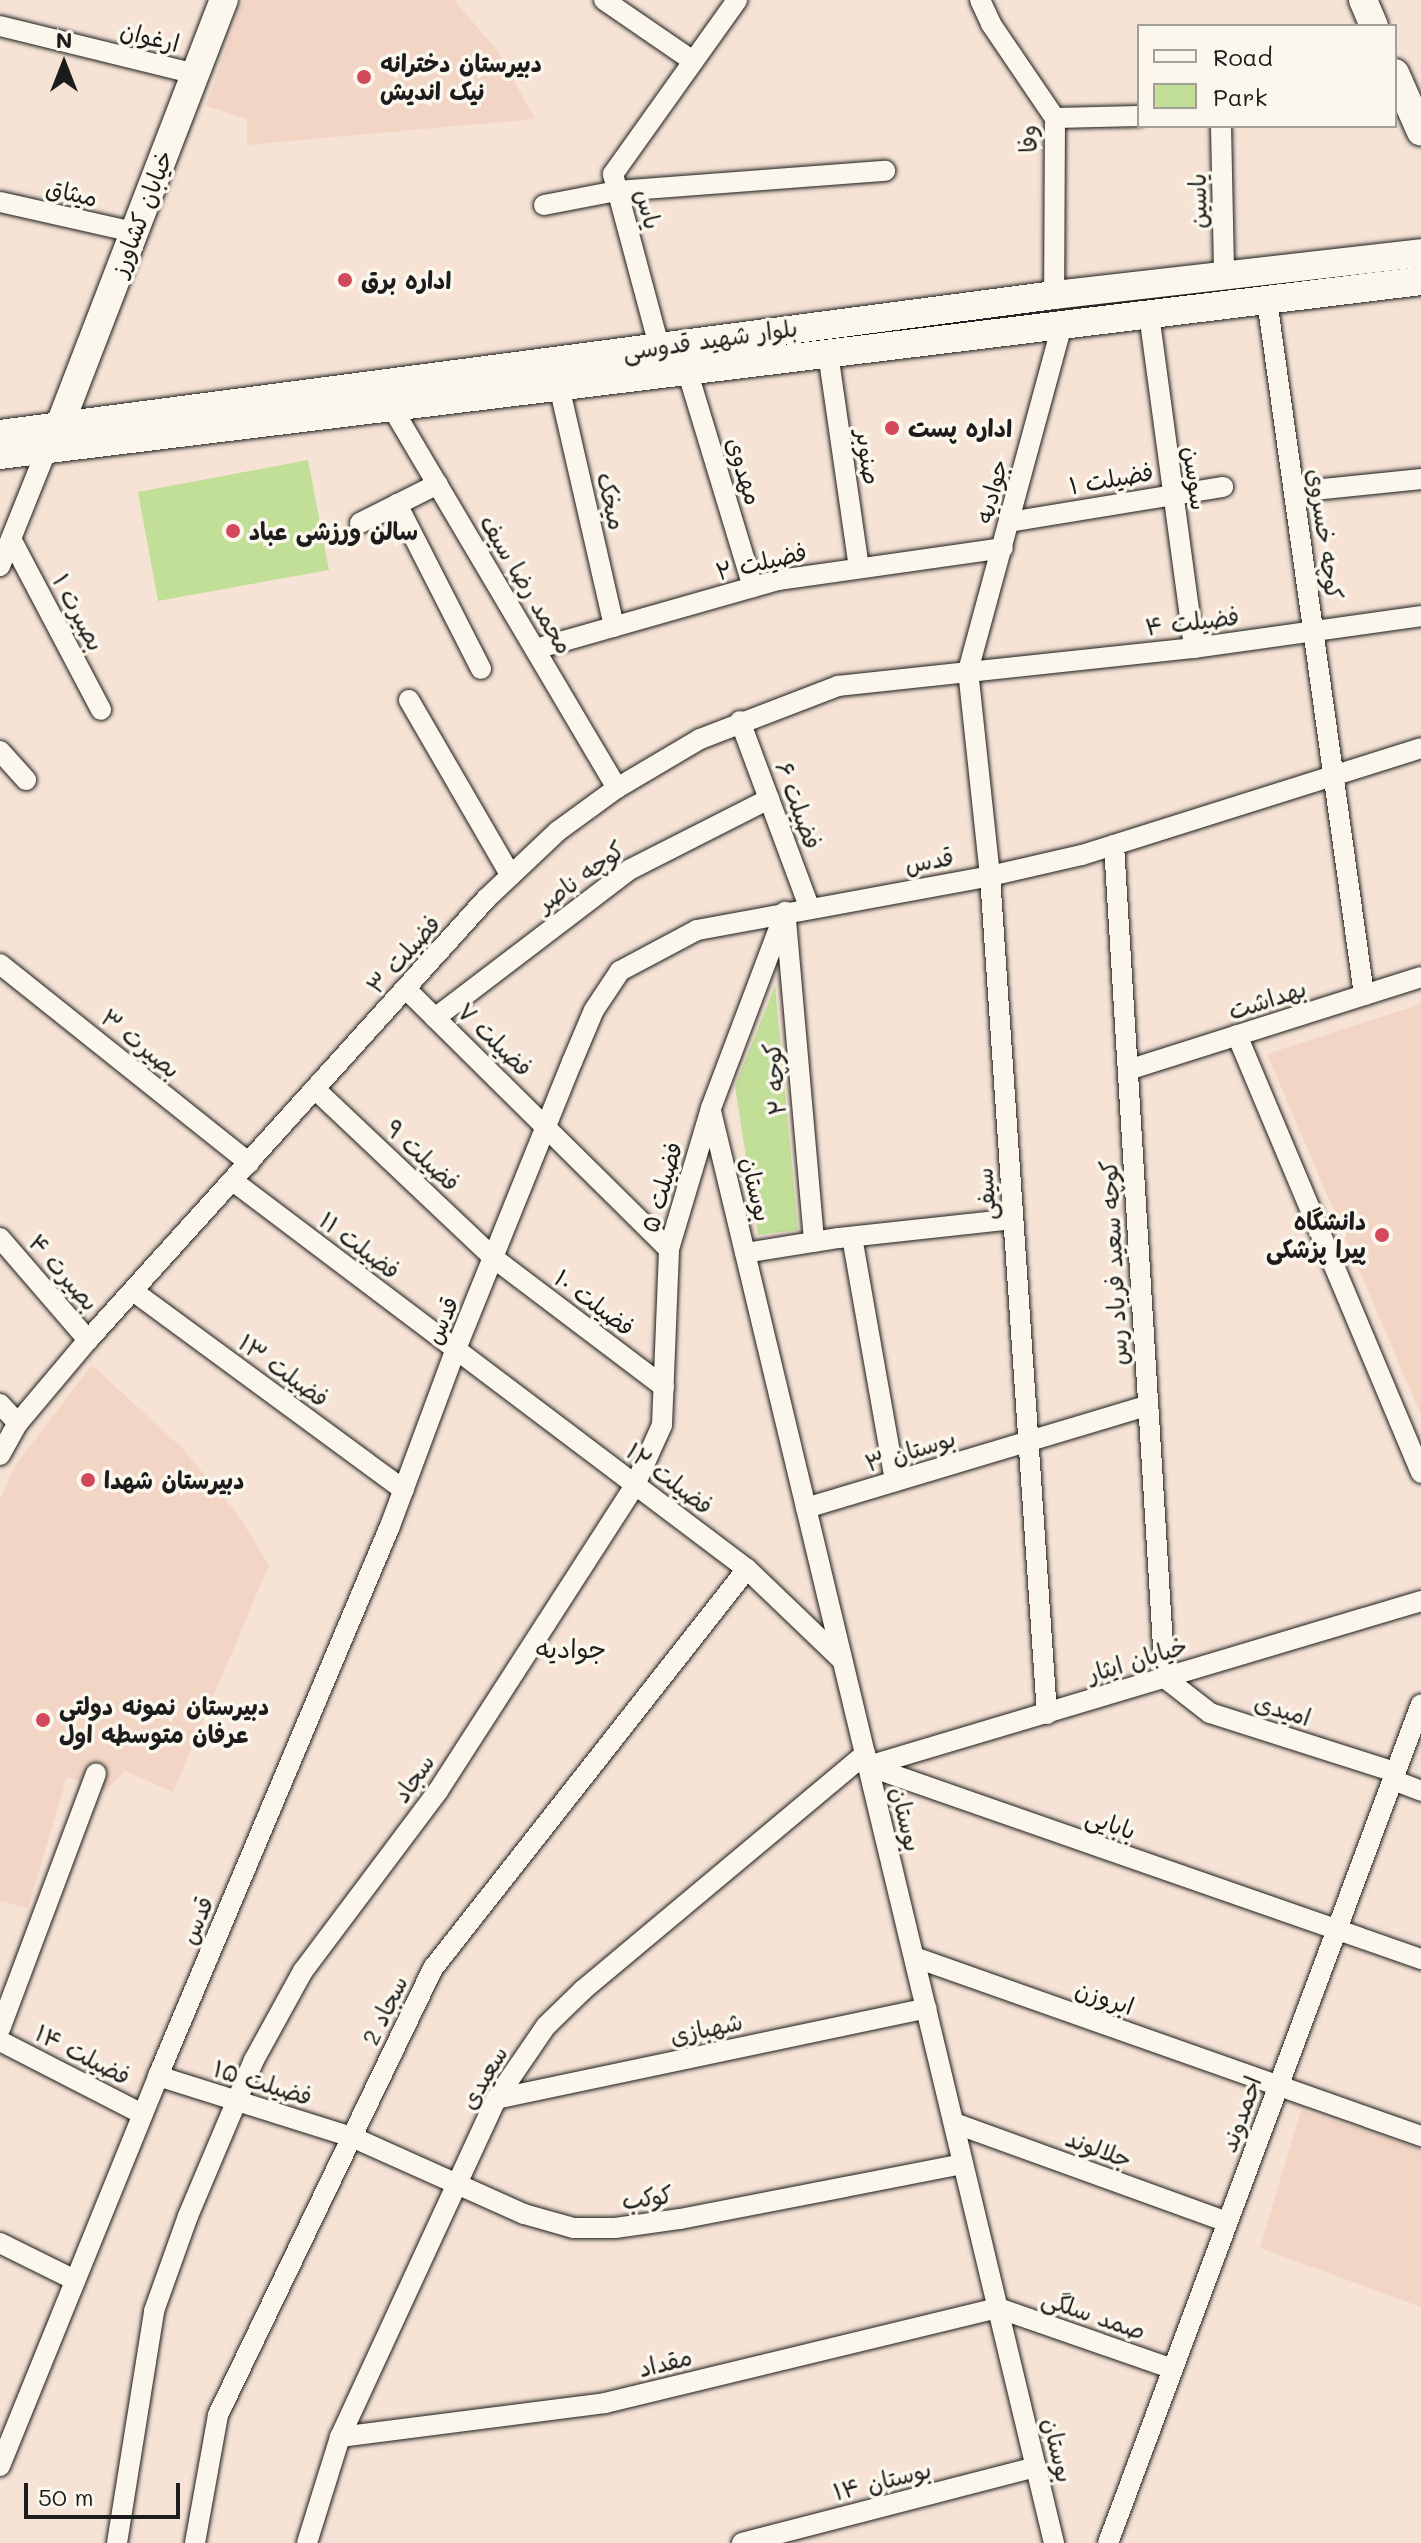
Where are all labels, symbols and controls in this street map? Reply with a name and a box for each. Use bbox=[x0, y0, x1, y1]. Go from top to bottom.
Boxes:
street label: ارغوان bbox=[117, 15, 183, 57]
north arrow bbox=[24, 24, 104, 104]
legend bbox=[1137, 24, 1397, 128]
text: N bbox=[56, 25, 72, 54]
text: Road bbox=[1213, 41, 1273, 72]
place label: دبیرستان دخترانه نیک اندیش bbox=[380, 49, 542, 105]
marker: دبیرستان دخترانه نیک اندیش bbox=[355, 68, 373, 86]
text: Park bbox=[1213, 81, 1267, 112]
street label: وفا bbox=[1012, 124, 1042, 154]
street label: خیابان کشاورز bbox=[104, 146, 178, 280]
street label: میثاق bbox=[43, 172, 101, 212]
street label: یاسین bbox=[1182, 173, 1212, 229]
street label: یاس bbox=[630, 186, 668, 232]
place label: اداره برق bbox=[361, 266, 451, 294]
marker: اداره برق bbox=[336, 271, 354, 289]
street label: بلوار شهید قدوسی bbox=[621, 312, 799, 366]
place label: اداره پست bbox=[908, 414, 1012, 442]
marker: اداره پست bbox=[883, 419, 901, 437]
street label: صنوبر bbox=[851, 427, 887, 487]
street label: مهدوی bbox=[721, 434, 769, 508]
street label: سوسن bbox=[1177, 444, 1215, 512]
street label: جوادیه bbox=[969, 456, 1013, 526]
street label: فضیلت ۱ bbox=[1067, 456, 1155, 500]
street label: کوچه خسروی bbox=[1303, 467, 1349, 601]
street label: میخک bbox=[591, 469, 633, 533]
street label: محمد رضا سیف bbox=[474, 509, 580, 659]
place label: سالن ورزشی عباد bbox=[249, 517, 418, 545]
marker: سالن ورزشی عباد bbox=[224, 522, 242, 540]
street label: فضیلت ۲ bbox=[713, 537, 809, 585]
street label: بصیرت ۱ bbox=[47, 569, 111, 655]
street label: فضیلت ۴ bbox=[1143, 601, 1241, 641]
street label: فضیلت ۶ bbox=[770, 757, 828, 853]
street label: کوچه ناصر bbox=[530, 834, 630, 918]
street label: قدس bbox=[902, 842, 956, 878]
street label: فضیلت ۳ bbox=[360, 909, 446, 999]
street label: بهداشت bbox=[1224, 973, 1310, 1025]
street label: فضیلت ۷ bbox=[451, 996, 539, 1082]
street label: بصیرت ۳ bbox=[95, 1002, 187, 1084]
street label: کوچه ۲ bbox=[756, 1041, 792, 1117]
street label: فضیلت ۹ bbox=[380, 1113, 466, 1197]
street label: فضیلت ۵ bbox=[634, 1138, 688, 1236]
street label: بوستان bbox=[736, 1154, 778, 1224]
street label: کوچه سعید فریاد رس bbox=[1093, 1160, 1133, 1366]
street label: سیفی bbox=[969, 1167, 1001, 1221]
street label: فضیلت ۱۱ bbox=[314, 1205, 406, 1285]
place label: دانشگاه پیرا پزشکی bbox=[1266, 1207, 1366, 1263]
marker: دانشگاه پیرا پزشکی bbox=[1373, 1226, 1391, 1244]
street label: بصیرت ۴ bbox=[23, 1228, 105, 1316]
street label: فضیلت ۱۰ bbox=[549, 1263, 641, 1341]
street label: قدس bbox=[418, 1292, 464, 1348]
street label: فضیلت ۱۳ bbox=[233, 1328, 335, 1412]
street label: بوستان ۳ bbox=[861, 1423, 959, 1477]
street label: فضیلت ۱۲ bbox=[621, 1436, 719, 1520]
place label: دبیرستان شهدا bbox=[104, 1466, 244, 1494]
marker: دبیرستان شهدا bbox=[79, 1471, 97, 1489]
street label: خیابان ایثار bbox=[1084, 1630, 1190, 1688]
district label: جوادیه bbox=[536, 1633, 606, 1665]
street label: امیدی bbox=[1251, 1686, 1315, 1732]
place label: دبیرستان نمونه دولتی عرفان متوسطه اول bbox=[59, 1692, 269, 1748]
marker: دبیرستان نمونه دولتی عرفان متوسطه اول bbox=[34, 1711, 52, 1729]
street label: سجاد bbox=[386, 1748, 440, 1808]
street label: بوستان bbox=[886, 1784, 928, 1854]
street label: بابایی bbox=[1082, 1801, 1140, 1845]
street label: قدس bbox=[173, 1892, 219, 1948]
street label: سجاد 2 bbox=[355, 1971, 413, 2049]
street label: ابروزن bbox=[1072, 1974, 1138, 2020]
street label: شهبازی bbox=[667, 2006, 745, 2050]
street label: فضیلت ۱۴ bbox=[31, 2018, 135, 2090]
street label: سعیدی bbox=[453, 2040, 513, 2114]
street label: فضیلت ۱۵ bbox=[210, 2053, 316, 2111]
street label: احمدوند bbox=[1213, 2072, 1267, 2156]
street label: جلالوند bbox=[1062, 2123, 1136, 2173]
street label: کوکب bbox=[620, 2179, 674, 2215]
street label: صمد سلگی bbox=[1038, 2283, 1150, 2345]
street label: مقداد bbox=[635, 2341, 695, 2383]
street label: بوستان bbox=[1038, 2415, 1080, 2485]
street label: بوستان ۱۴ bbox=[830, 2454, 934, 2506]
scale bar bbox=[28, 2467, 184, 2517]
text: 50 m bbox=[38, 2481, 94, 2512]

